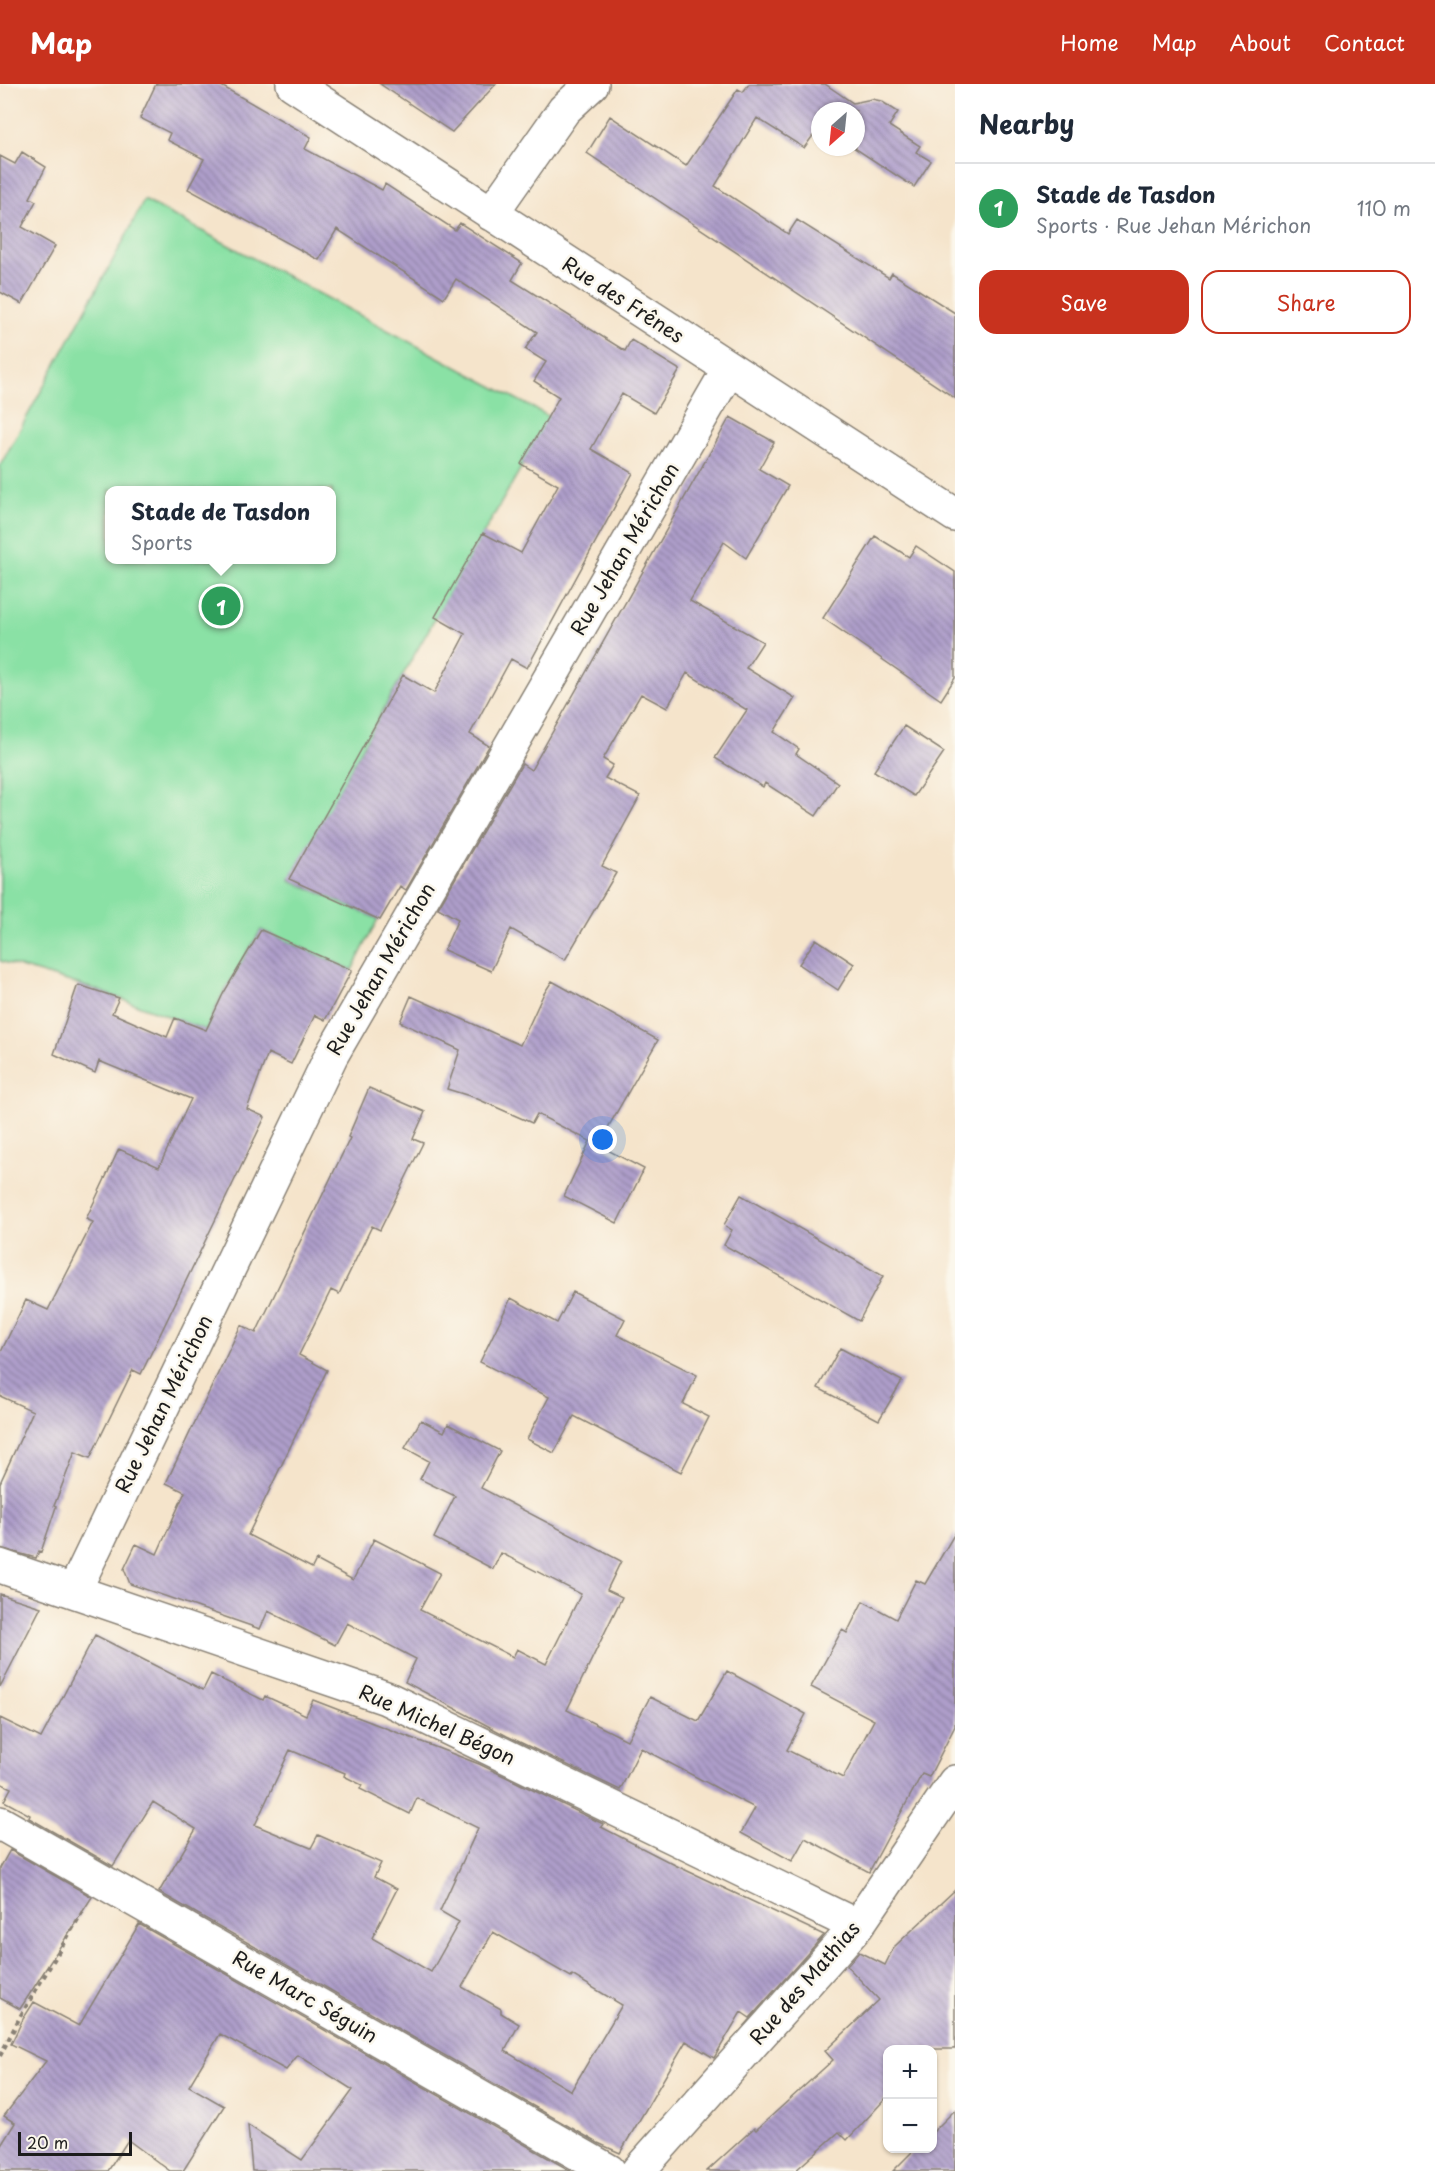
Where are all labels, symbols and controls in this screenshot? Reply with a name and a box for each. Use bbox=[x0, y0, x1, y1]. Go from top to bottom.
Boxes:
text: Map bbox=[30, 21, 92, 64]
text: Home bbox=[1060, 26, 1119, 58]
text: Map bbox=[1152, 26, 1197, 58]
text: About bbox=[1230, 26, 1291, 58]
text: Contact bbox=[1324, 26, 1405, 58]
north arrow bbox=[811, 102, 865, 156]
text: Nearby bbox=[979, 104, 1074, 143]
text: Stade de Tasdon bbox=[1036, 177, 1215, 210]
text: 1 bbox=[994, 193, 1003, 223]
text: 110 m bbox=[1357, 193, 1411, 223]
text: Sports · Rue Jehan Mérichon bbox=[1036, 210, 1311, 240]
street label: Rue des Frênes bbox=[557, 248, 691, 350]
button: Save bbox=[979, 270, 1189, 334]
button: Share bbox=[1201, 270, 1411, 334]
street label: Rue Jehan Mérichon bbox=[562, 457, 686, 640]
popup bbox=[105, 486, 336, 564]
text: Stade de Tasdon bbox=[131, 494, 310, 527]
text: Sports bbox=[131, 527, 193, 557]
pin: 1 bbox=[202, 584, 240, 628]
street label: Rue Jehan Mérichon bbox=[318, 877, 442, 1060]
your location bbox=[588, 1125, 617, 1154]
street label: Rue Jehan Mérichon bbox=[107, 1309, 219, 1498]
street label: Rue Michel Bégon bbox=[354, 1676, 520, 1772]
street label: Rue des Mathias bbox=[742, 1914, 866, 2051]
street label: Rue Marc Séguin bbox=[227, 1942, 384, 2050]
map controls bbox=[883, 2045, 937, 2153]
button: + bbox=[883, 2045, 937, 2099]
button: − bbox=[883, 2099, 937, 2153]
scale bar bbox=[18, 2129, 132, 2156]
text: 20 m bbox=[27, 2130, 68, 2154]

